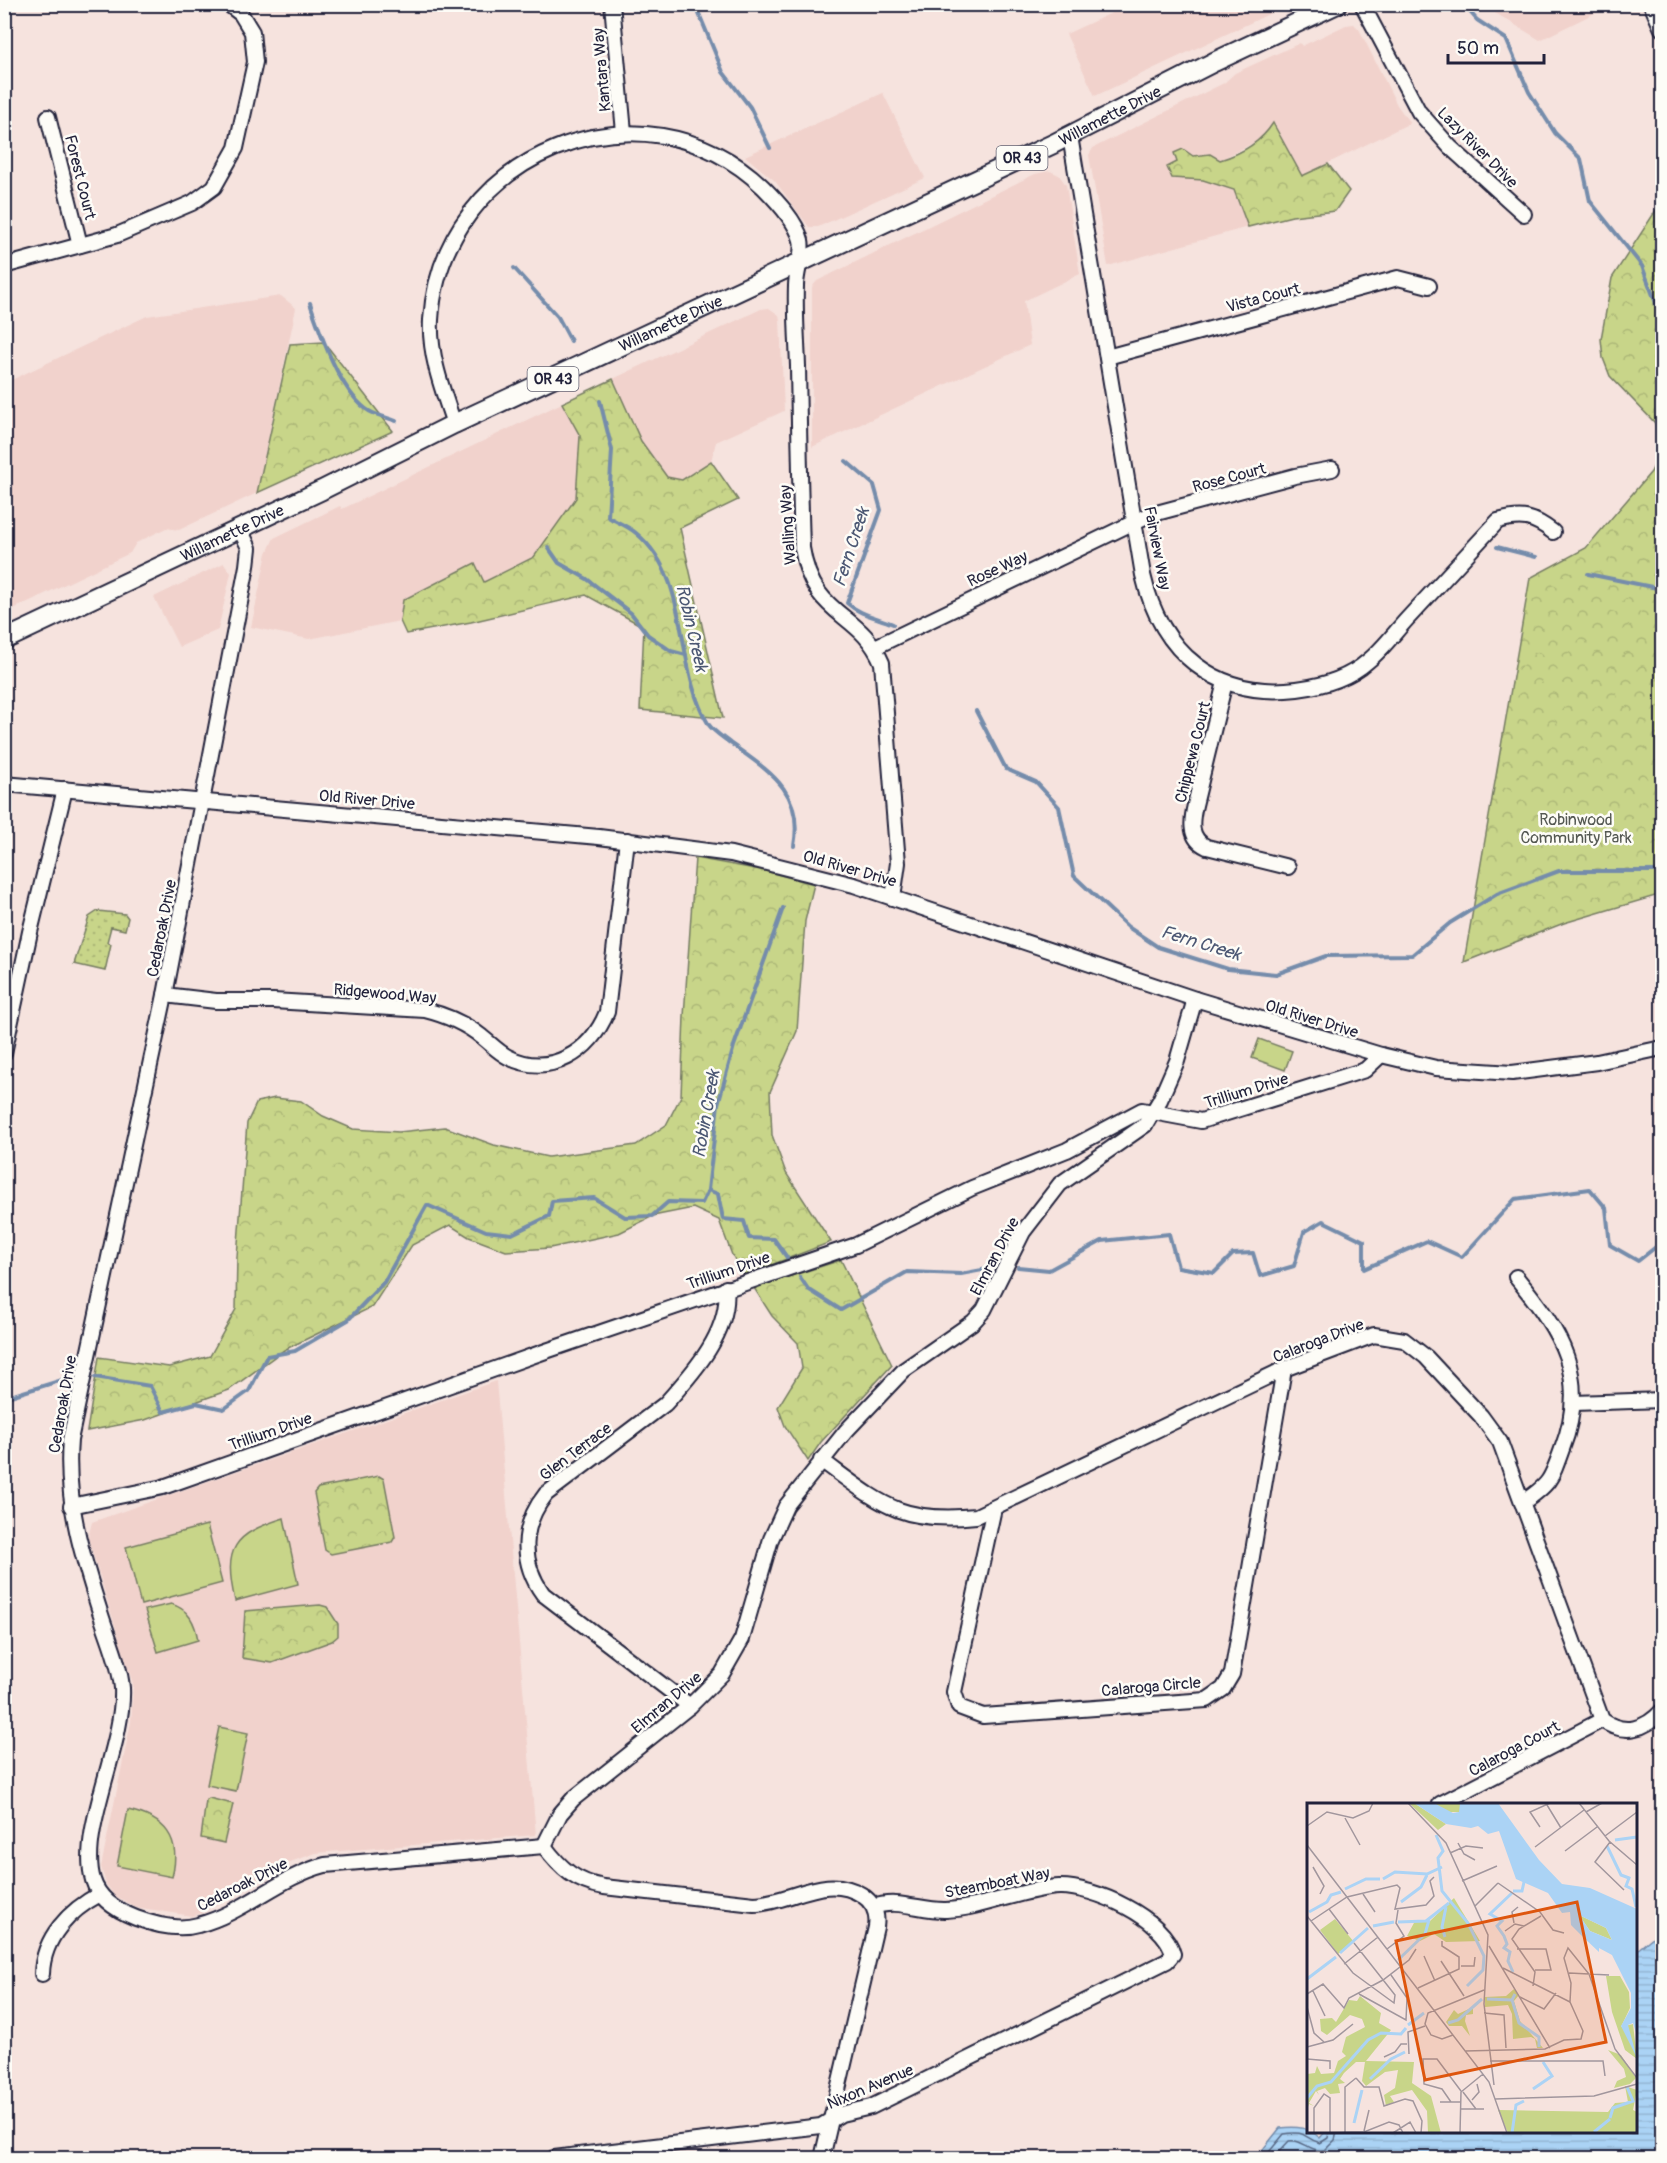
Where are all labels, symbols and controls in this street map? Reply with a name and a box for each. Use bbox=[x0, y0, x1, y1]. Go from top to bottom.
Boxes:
street label: Kantara Way bbox=[588, 27, 616, 113]
scale bar bbox=[1448, 27, 1544, 65]
text: 50 m bbox=[1457, 37, 1499, 60]
street label: Willamette Drive bbox=[1056, 82, 1165, 150]
street label: Lazy River Drive bbox=[1433, 103, 1522, 192]
street label: Forest Court bbox=[60, 133, 100, 222]
road number: OR 43 bbox=[996, 146, 1048, 170]
street label: Vista Court bbox=[1224, 278, 1303, 317]
street label: Willamette Drive bbox=[616, 291, 726, 357]
road number: OR 43 bbox=[528, 367, 578, 391]
street label: Rose Court bbox=[1190, 458, 1269, 497]
street label: Walling Way bbox=[775, 484, 801, 565]
street label: Willamette Drive bbox=[177, 500, 287, 566]
water label: Fern Creek bbox=[828, 503, 876, 590]
street label: Fairview Way bbox=[1139, 505, 1175, 592]
street label: Rose Way bbox=[964, 546, 1031, 592]
water label: Robin Creek bbox=[670, 582, 713, 675]
street label: Chippewa Court bbox=[1171, 699, 1215, 805]
street label: Old River Drive bbox=[318, 786, 416, 814]
park label: Robinwood Community Park bbox=[1520, 810, 1632, 848]
street label: Old River Drive bbox=[801, 846, 899, 892]
street label: Cedaroak Drive bbox=[143, 878, 181, 979]
water label: Fern Creek bbox=[1158, 920, 1245, 967]
street label: Ridgewood Way bbox=[333, 980, 437, 1008]
street label: Old River Drive bbox=[1263, 995, 1361, 1043]
water label: Robin Creek bbox=[687, 1067, 726, 1160]
street label: Trillium Drive bbox=[1202, 1069, 1291, 1113]
street label: Elmran Drive bbox=[966, 1214, 1024, 1299]
street label: Trillium Drive bbox=[684, 1247, 773, 1295]
street label: Calaroga Drive bbox=[1270, 1314, 1367, 1367]
street label: Cedaroak Drive bbox=[45, 1354, 81, 1455]
street label: Trillium Drive bbox=[226, 1408, 315, 1456]
street label: Glen Terrace bbox=[536, 1418, 616, 1485]
street label: Elmran Drive bbox=[627, 1667, 706, 1738]
street label: Calaroga Circle bbox=[1101, 1673, 1202, 1701]
street label: Calaroga Court bbox=[1466, 1716, 1564, 1781]
inset map bbox=[1307, 1803, 1637, 2133]
street label: Cedaroak Drive bbox=[194, 1854, 291, 1916]
street label: Steamboat Way bbox=[943, 1863, 1052, 1903]
street label: Nixon Avenue bbox=[824, 2060, 917, 2114]

